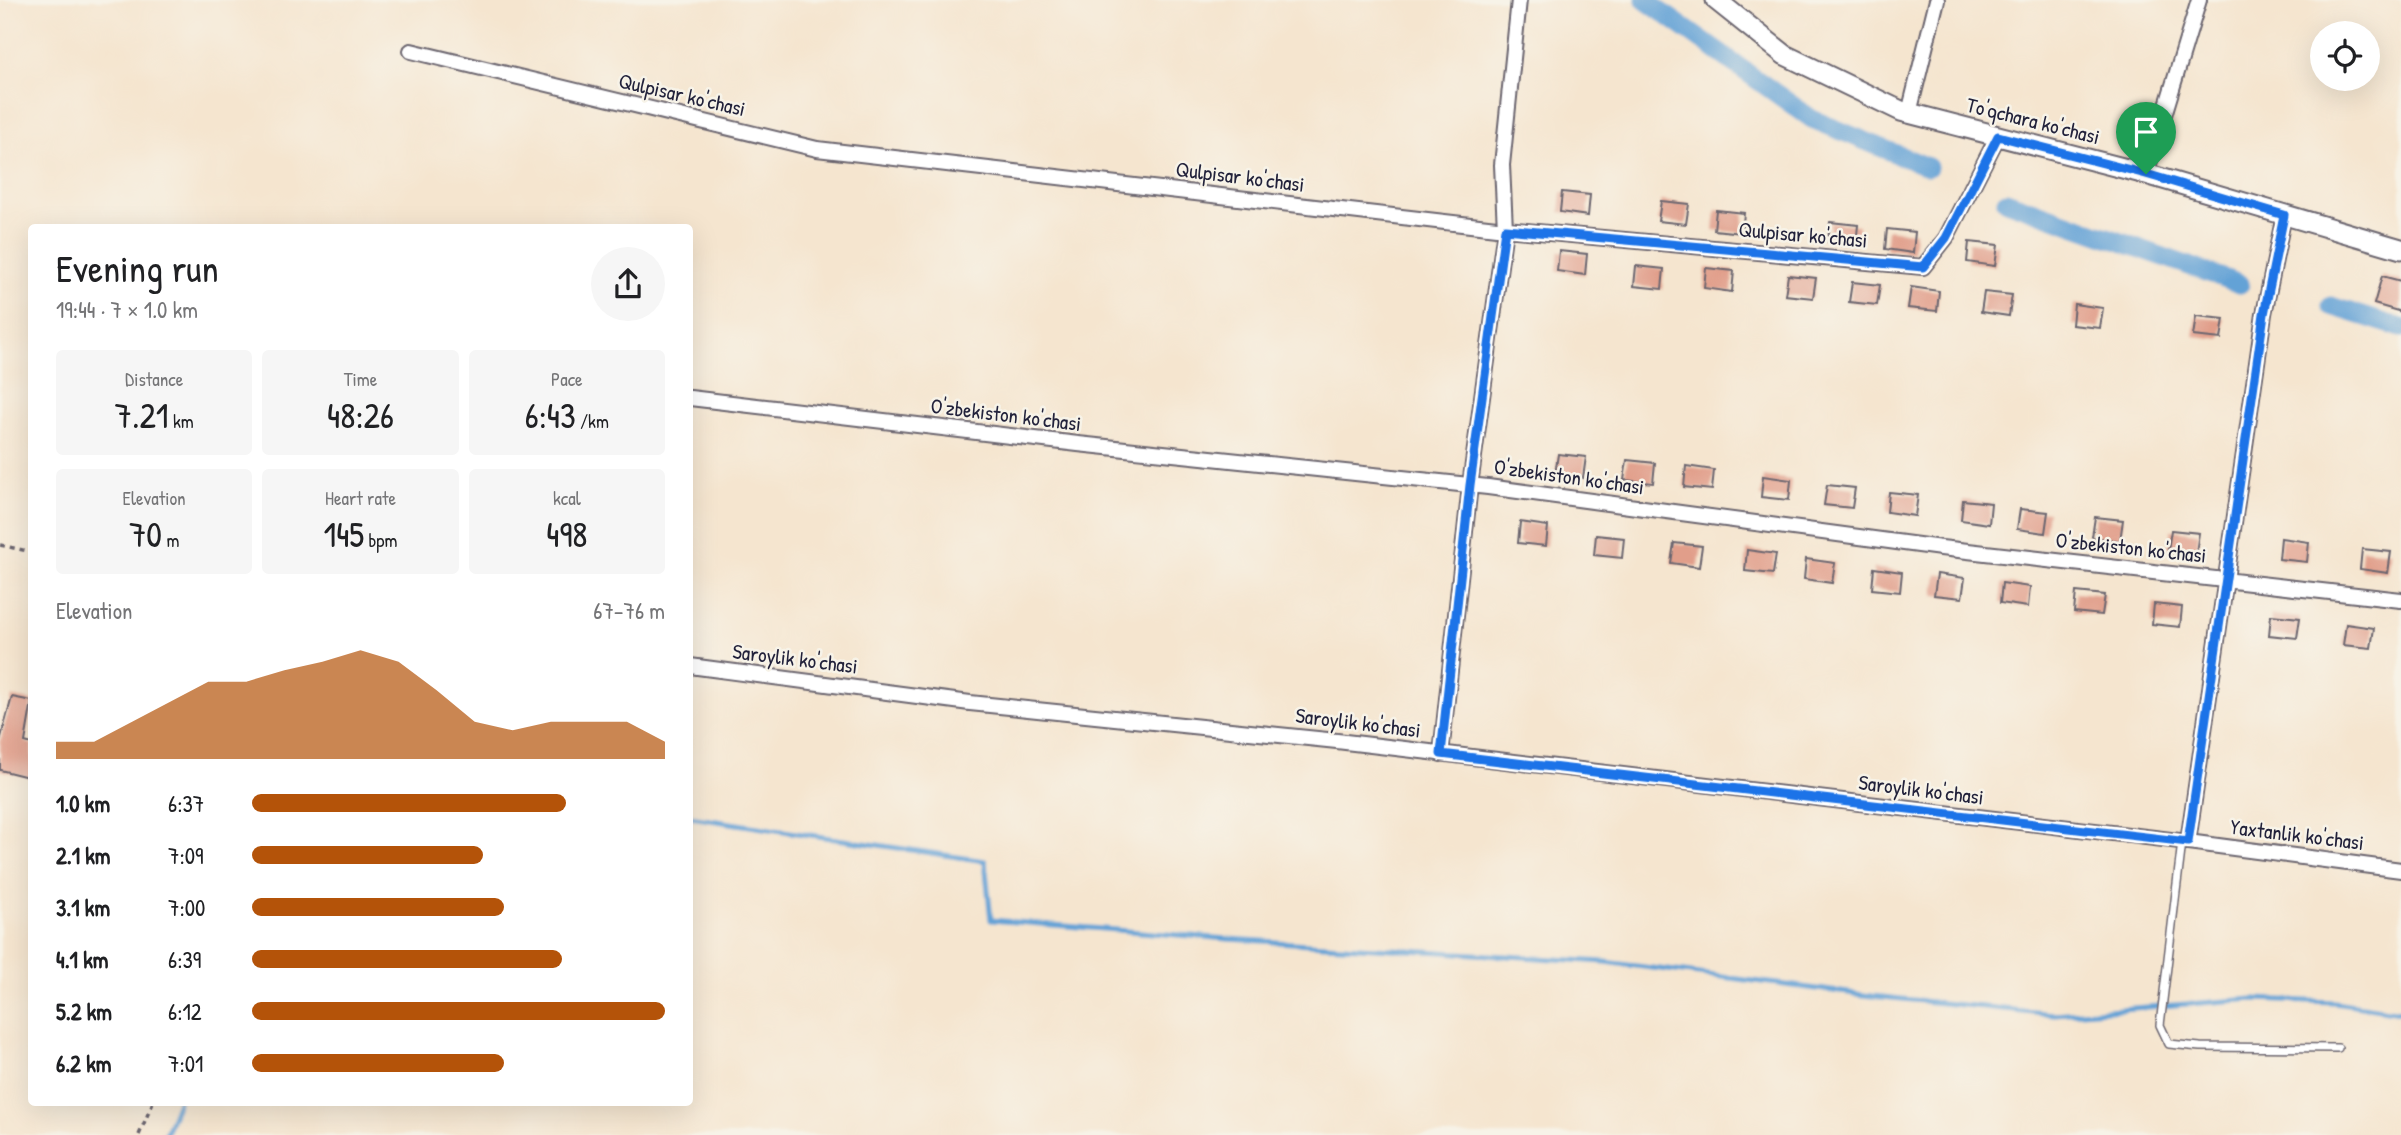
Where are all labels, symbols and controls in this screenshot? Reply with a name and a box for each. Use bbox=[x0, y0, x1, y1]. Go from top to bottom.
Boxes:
map controls bbox=[2310, 21, 2380, 91]
button: locate bbox=[2310, 21, 2380, 91]
street label: Qulpisar ko'chasi bbox=[616, 66, 748, 123]
street label: To'qchara ko'chasi bbox=[1963, 90, 2103, 151]
pin bbox=[2116, 102, 2176, 174]
icon: arrive bbox=[2127, 113, 2165, 151]
street label: Qulpisar ko'chasi bbox=[1174, 154, 1306, 199]
street label: Qulpisar ko'chasi bbox=[1737, 214, 1869, 255]
text: Evening run bbox=[56, 242, 219, 294]
button: share bbox=[591, 247, 665, 321]
text: 19:44 · 7 × 1.0 km bbox=[56, 294, 198, 325]
text: Distance bbox=[125, 366, 183, 392]
text: Time bbox=[344, 366, 377, 392]
text: Pace bbox=[551, 366, 583, 392]
street label: O'zbekiston ko'chasi bbox=[929, 391, 1083, 438]
text: 7.21 bbox=[115, 392, 169, 439]
text: 48:26 bbox=[327, 392, 394, 439]
text: 6:43 bbox=[525, 392, 576, 439]
text: km bbox=[169, 408, 194, 434]
text: /km bbox=[576, 408, 609, 434]
street label: O'zbekiston ko'chasi bbox=[1492, 452, 1646, 501]
text: Elevation bbox=[123, 485, 186, 511]
text: Heart rate bbox=[325, 485, 396, 511]
text: kcal bbox=[553, 485, 581, 511]
text: 70 bbox=[129, 511, 162, 558]
text: 145 bbox=[324, 511, 364, 558]
text: 498 bbox=[546, 511, 587, 558]
street label: O'zbekiston ko'chasi bbox=[2054, 525, 2208, 570]
text: m bbox=[162, 527, 179, 553]
text: bpm bbox=[364, 527, 397, 553]
text: Elevation bbox=[56, 595, 132, 626]
text: 67–76 m bbox=[593, 595, 665, 626]
street label: Saroylik ko'chasi bbox=[731, 636, 859, 681]
street label: Saroylik ko'chasi bbox=[1294, 700, 1422, 745]
street label: Saroylik ko'chasi bbox=[1857, 767, 1985, 812]
text: 1.0 km bbox=[56, 788, 110, 819]
text: 6:37 bbox=[168, 788, 204, 819]
street label: Yaxtanlik ko'chasi bbox=[2229, 812, 2365, 857]
text: 2.1 km bbox=[56, 840, 111, 871]
text: 7:09 bbox=[168, 840, 203, 871]
text: 3.1 km bbox=[56, 892, 110, 923]
text: 7:00 bbox=[168, 892, 205, 923]
text: 4.1 km bbox=[56, 944, 108, 975]
text: 6:39 bbox=[168, 944, 201, 975]
text: 5.2 km bbox=[56, 996, 112, 1027]
text: 6:12 bbox=[168, 996, 202, 1027]
text: 6.2 km bbox=[56, 1048, 111, 1079]
text: 7:01 bbox=[168, 1048, 203, 1079]

